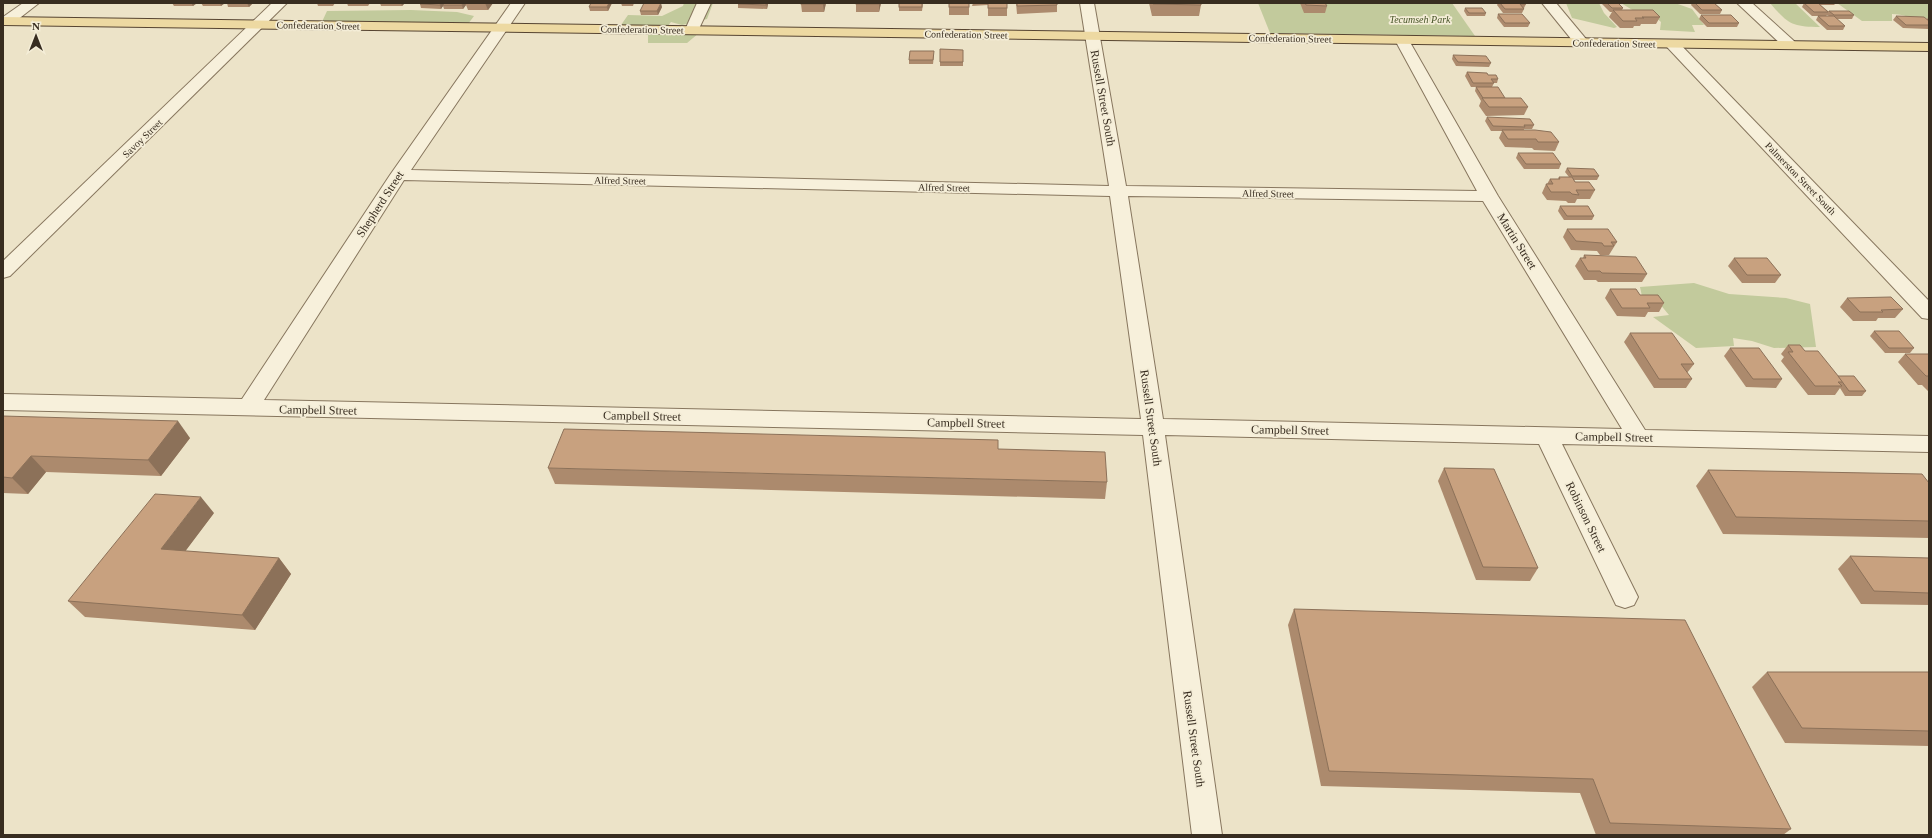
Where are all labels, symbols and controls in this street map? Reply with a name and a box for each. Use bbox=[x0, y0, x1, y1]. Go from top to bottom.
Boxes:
park label: Tecumseh Park bbox=[1389, 14, 1451, 25]
north arrow bbox=[16, 16, 56, 56]
street label: Confederation Street bbox=[276, 19, 360, 32]
text: N bbox=[32, 20, 40, 32]
street label: Confederation Street bbox=[600, 23, 684, 36]
street label: Confederation Street bbox=[924, 28, 1008, 41]
street label: Confederation Street bbox=[1248, 32, 1332, 45]
street label: Confederation Street bbox=[1572, 37, 1656, 50]
street label: Russell Street South bbox=[1088, 49, 1118, 147]
street label: Savoy Street bbox=[120, 117, 165, 160]
street label: Palmerston Street South bbox=[1763, 140, 1838, 217]
street label: Shepherd Street bbox=[353, 168, 407, 240]
street label: Alfred Street bbox=[594, 175, 646, 186]
street label: Alfred Street bbox=[918, 182, 970, 193]
street label: Alfred Street bbox=[1242, 188, 1294, 199]
street label: Martin Street bbox=[1494, 210, 1540, 272]
street label: Russell Street South bbox=[1137, 369, 1165, 467]
street label: Campbell Street bbox=[279, 402, 358, 418]
street label: Campbell Street bbox=[603, 408, 682, 424]
street label: Campbell Street bbox=[927, 415, 1006, 431]
street label: Campbell Street bbox=[1251, 422, 1330, 438]
street label: Campbell Street bbox=[1575, 429, 1654, 445]
street label: Robinson Street bbox=[1563, 479, 1609, 555]
street label: Russell Street South bbox=[1180, 690, 1208, 788]

